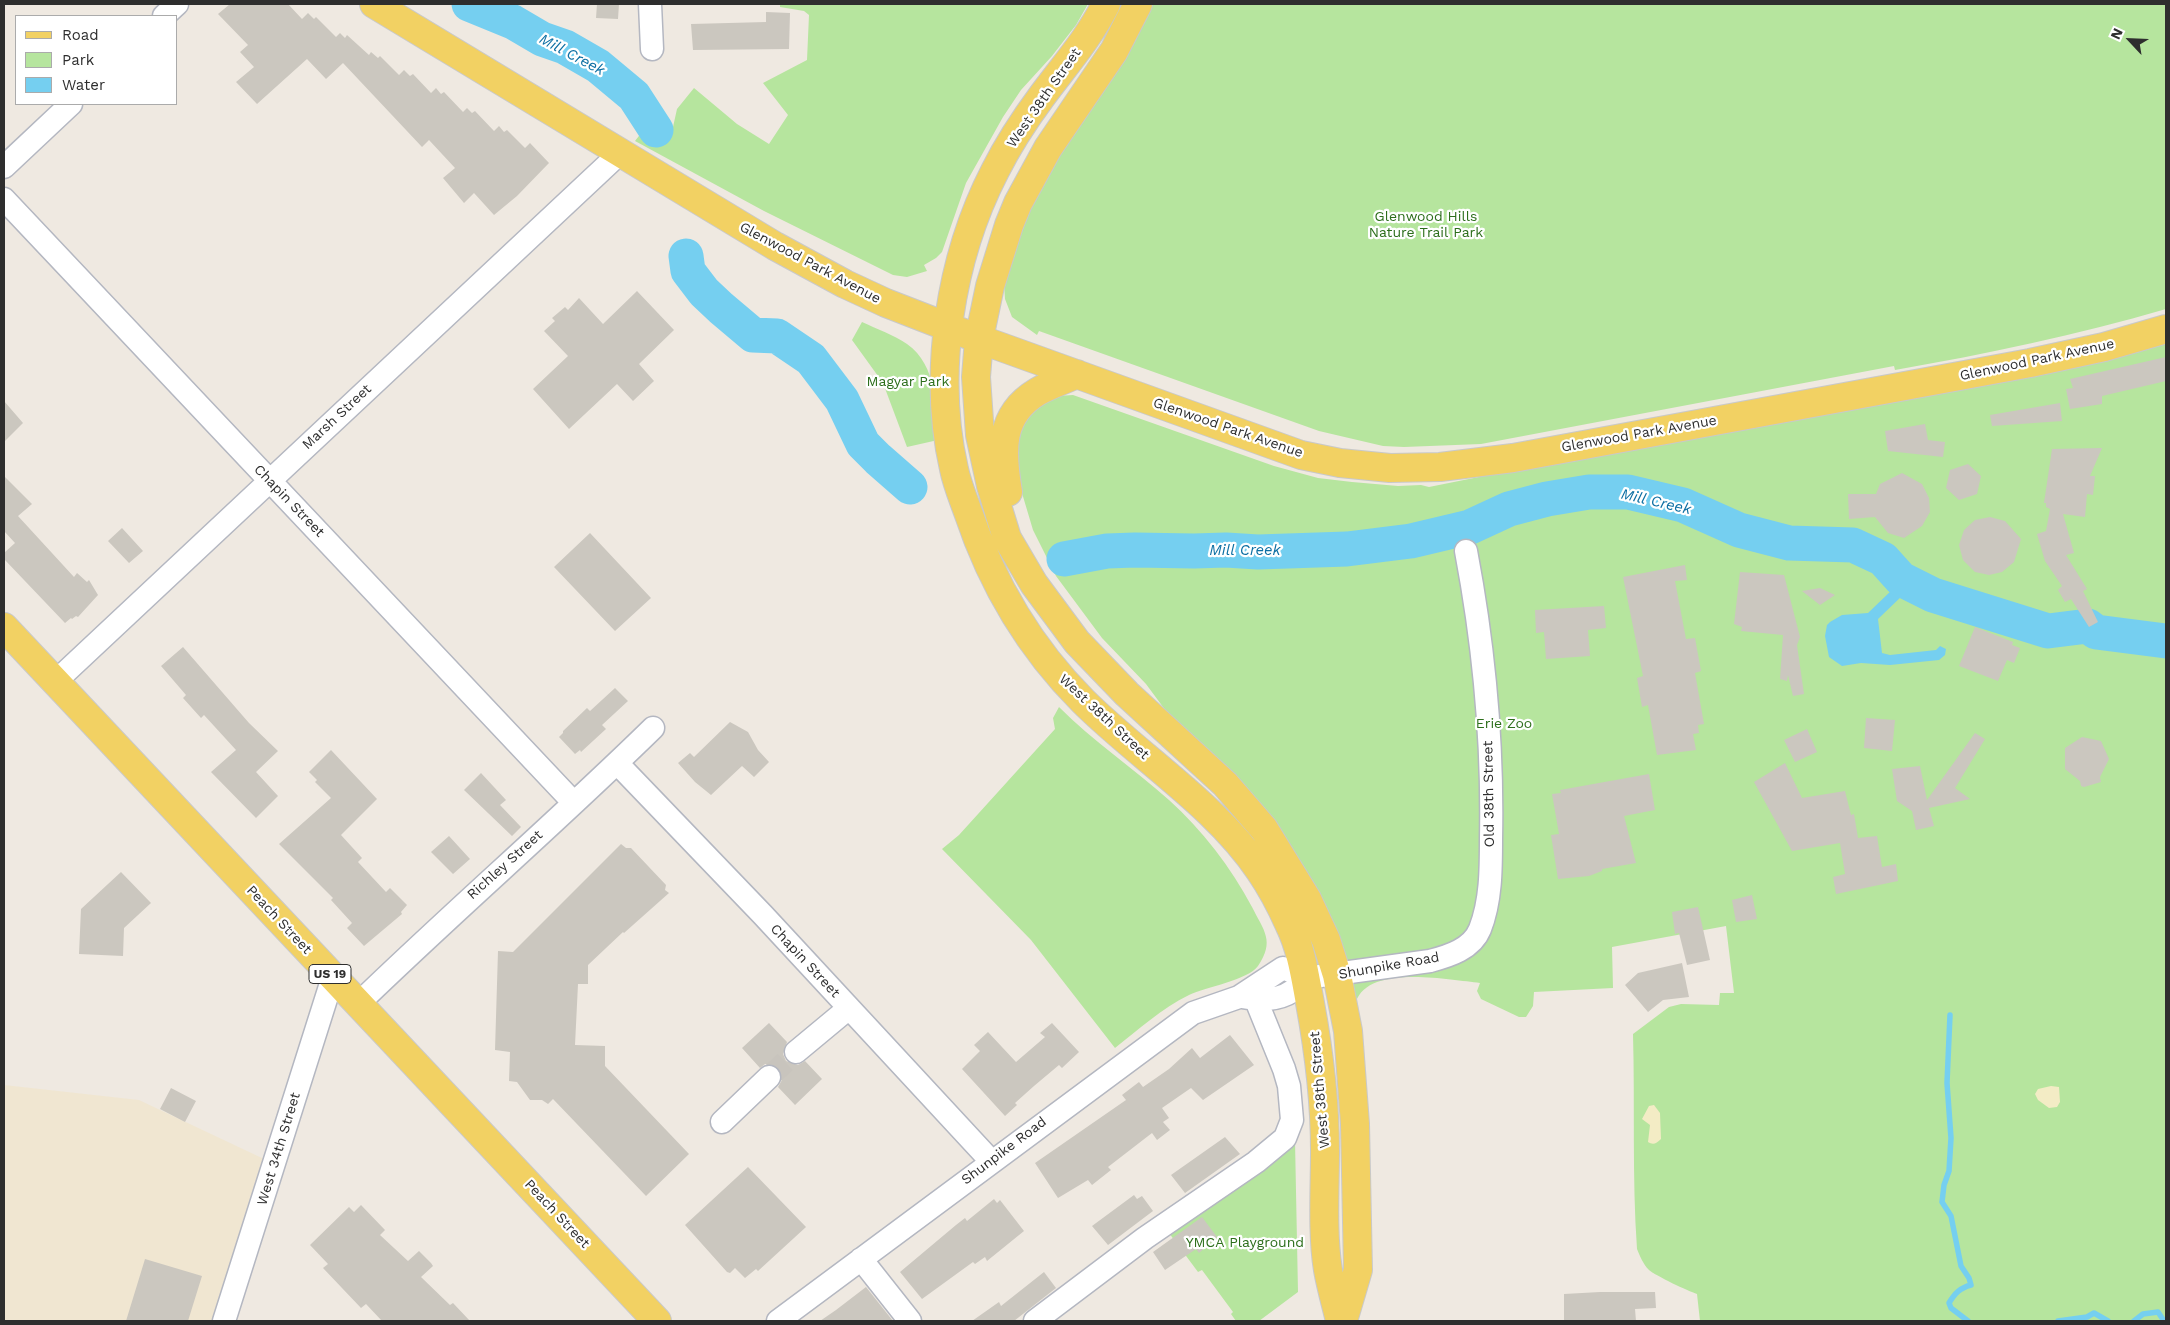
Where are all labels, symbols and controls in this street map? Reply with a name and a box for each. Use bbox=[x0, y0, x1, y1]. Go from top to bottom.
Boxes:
legend bbox=[15, 15, 178, 105]
north arrow bbox=[2105, 15, 2155, 65]
text: Road bbox=[62, 26, 99, 44]
text: N bbox=[2107, 26, 2126, 42]
water label: Mill Creek bbox=[536, 30, 608, 80]
street label: West 38th Street bbox=[1003, 45, 1085, 151]
text: Park bbox=[62, 51, 94, 69]
text: Water bbox=[62, 76, 105, 94]
park label: Glenwood Hills Nature Trail Park bbox=[1369, 209, 1483, 242]
street label: Glenwood Park Avenue bbox=[737, 219, 883, 307]
street label: Glenwood Park Avenue bbox=[1958, 335, 2116, 385]
park label: Magyar Park bbox=[867, 374, 949, 390]
street label: Marsh Street bbox=[299, 381, 375, 453]
street label: Glenwood Park Avenue bbox=[1151, 394, 1305, 462]
street label: Glenwood Park Avenue bbox=[1560, 412, 1718, 456]
street label: Chapin Street bbox=[250, 461, 328, 541]
water label: Mill Creek bbox=[1619, 485, 1693, 519]
water label: Mill Creek bbox=[1209, 542, 1281, 560]
street label: West 38th Street bbox=[1055, 671, 1153, 763]
park label: Erie Zoo bbox=[1476, 716, 1532, 732]
street label: Old 38th Street bbox=[1480, 741, 1498, 847]
street label: Richley Street bbox=[464, 827, 546, 903]
street label: Peach Street bbox=[243, 882, 315, 958]
street label: Chapin Street bbox=[767, 921, 843, 1001]
street label: Shunpike Road bbox=[1337, 949, 1441, 983]
road number: US 19 bbox=[309, 964, 351, 984]
street label: West 38th Street bbox=[1307, 1031, 1333, 1149]
street label: West 34th Street bbox=[254, 1090, 304, 1208]
street label: Shunpike Road bbox=[958, 1114, 1050, 1188]
street label: Peach Street bbox=[521, 1176, 593, 1252]
park label: YMCA Playground bbox=[1186, 1235, 1304, 1251]

